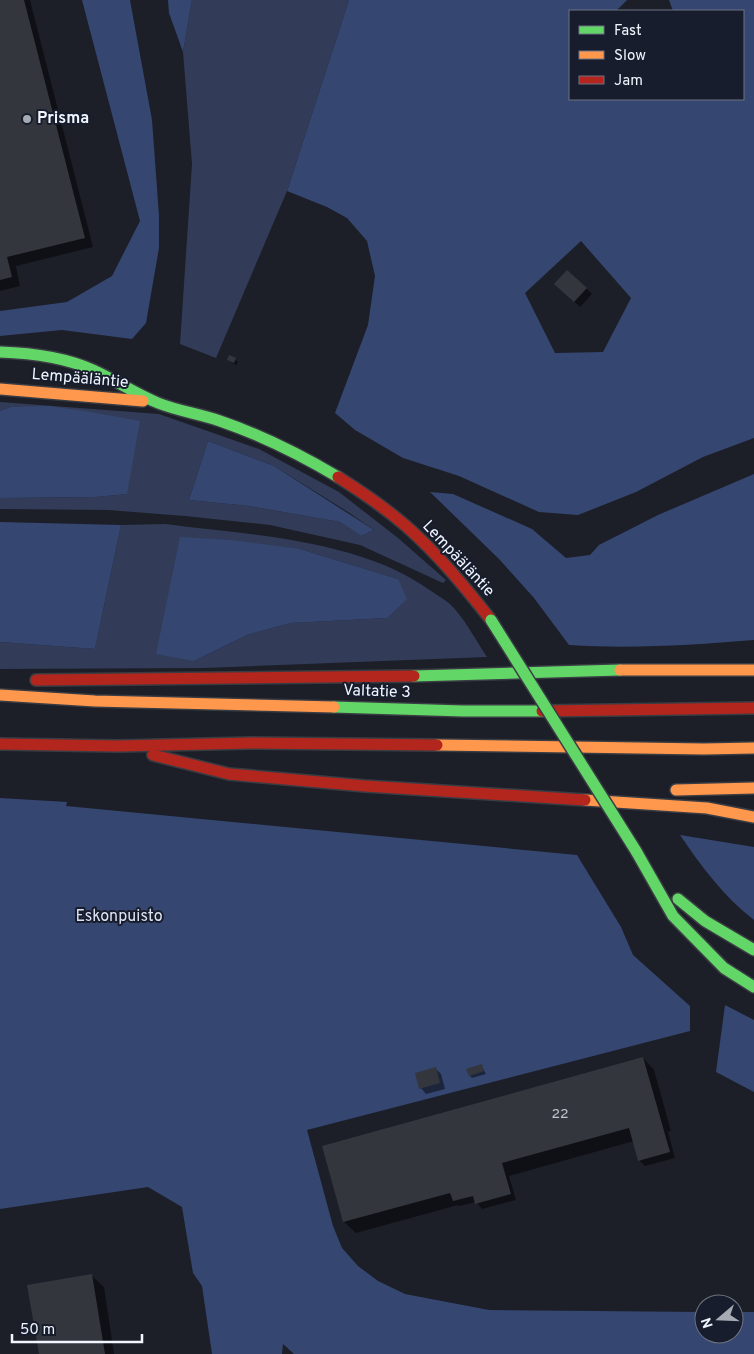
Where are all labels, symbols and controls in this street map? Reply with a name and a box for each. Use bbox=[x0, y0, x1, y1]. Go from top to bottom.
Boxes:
legend bbox=[569, 10, 744, 100]
text: Fast bbox=[614, 22, 642, 41]
text: Slow bbox=[614, 47, 646, 66]
text: Jam bbox=[614, 72, 643, 91]
place label: Prisma bbox=[37, 109, 89, 129]
marker: Prisma bbox=[21, 113, 33, 125]
street label: Lempääläntie bbox=[31, 365, 129, 393]
street label: Lempääläntie bbox=[418, 517, 498, 601]
street label: Valtatie 3 bbox=[343, 681, 411, 703]
park label: Eskonpuisto bbox=[75, 907, 163, 927]
house number: 22 bbox=[551, 1106, 569, 1123]
north arrow bbox=[694, 1294, 744, 1344]
scale bar bbox=[12, 1312, 142, 1344]
text: N bbox=[698, 1315, 718, 1330]
text: 50 m bbox=[20, 1321, 55, 1340]

